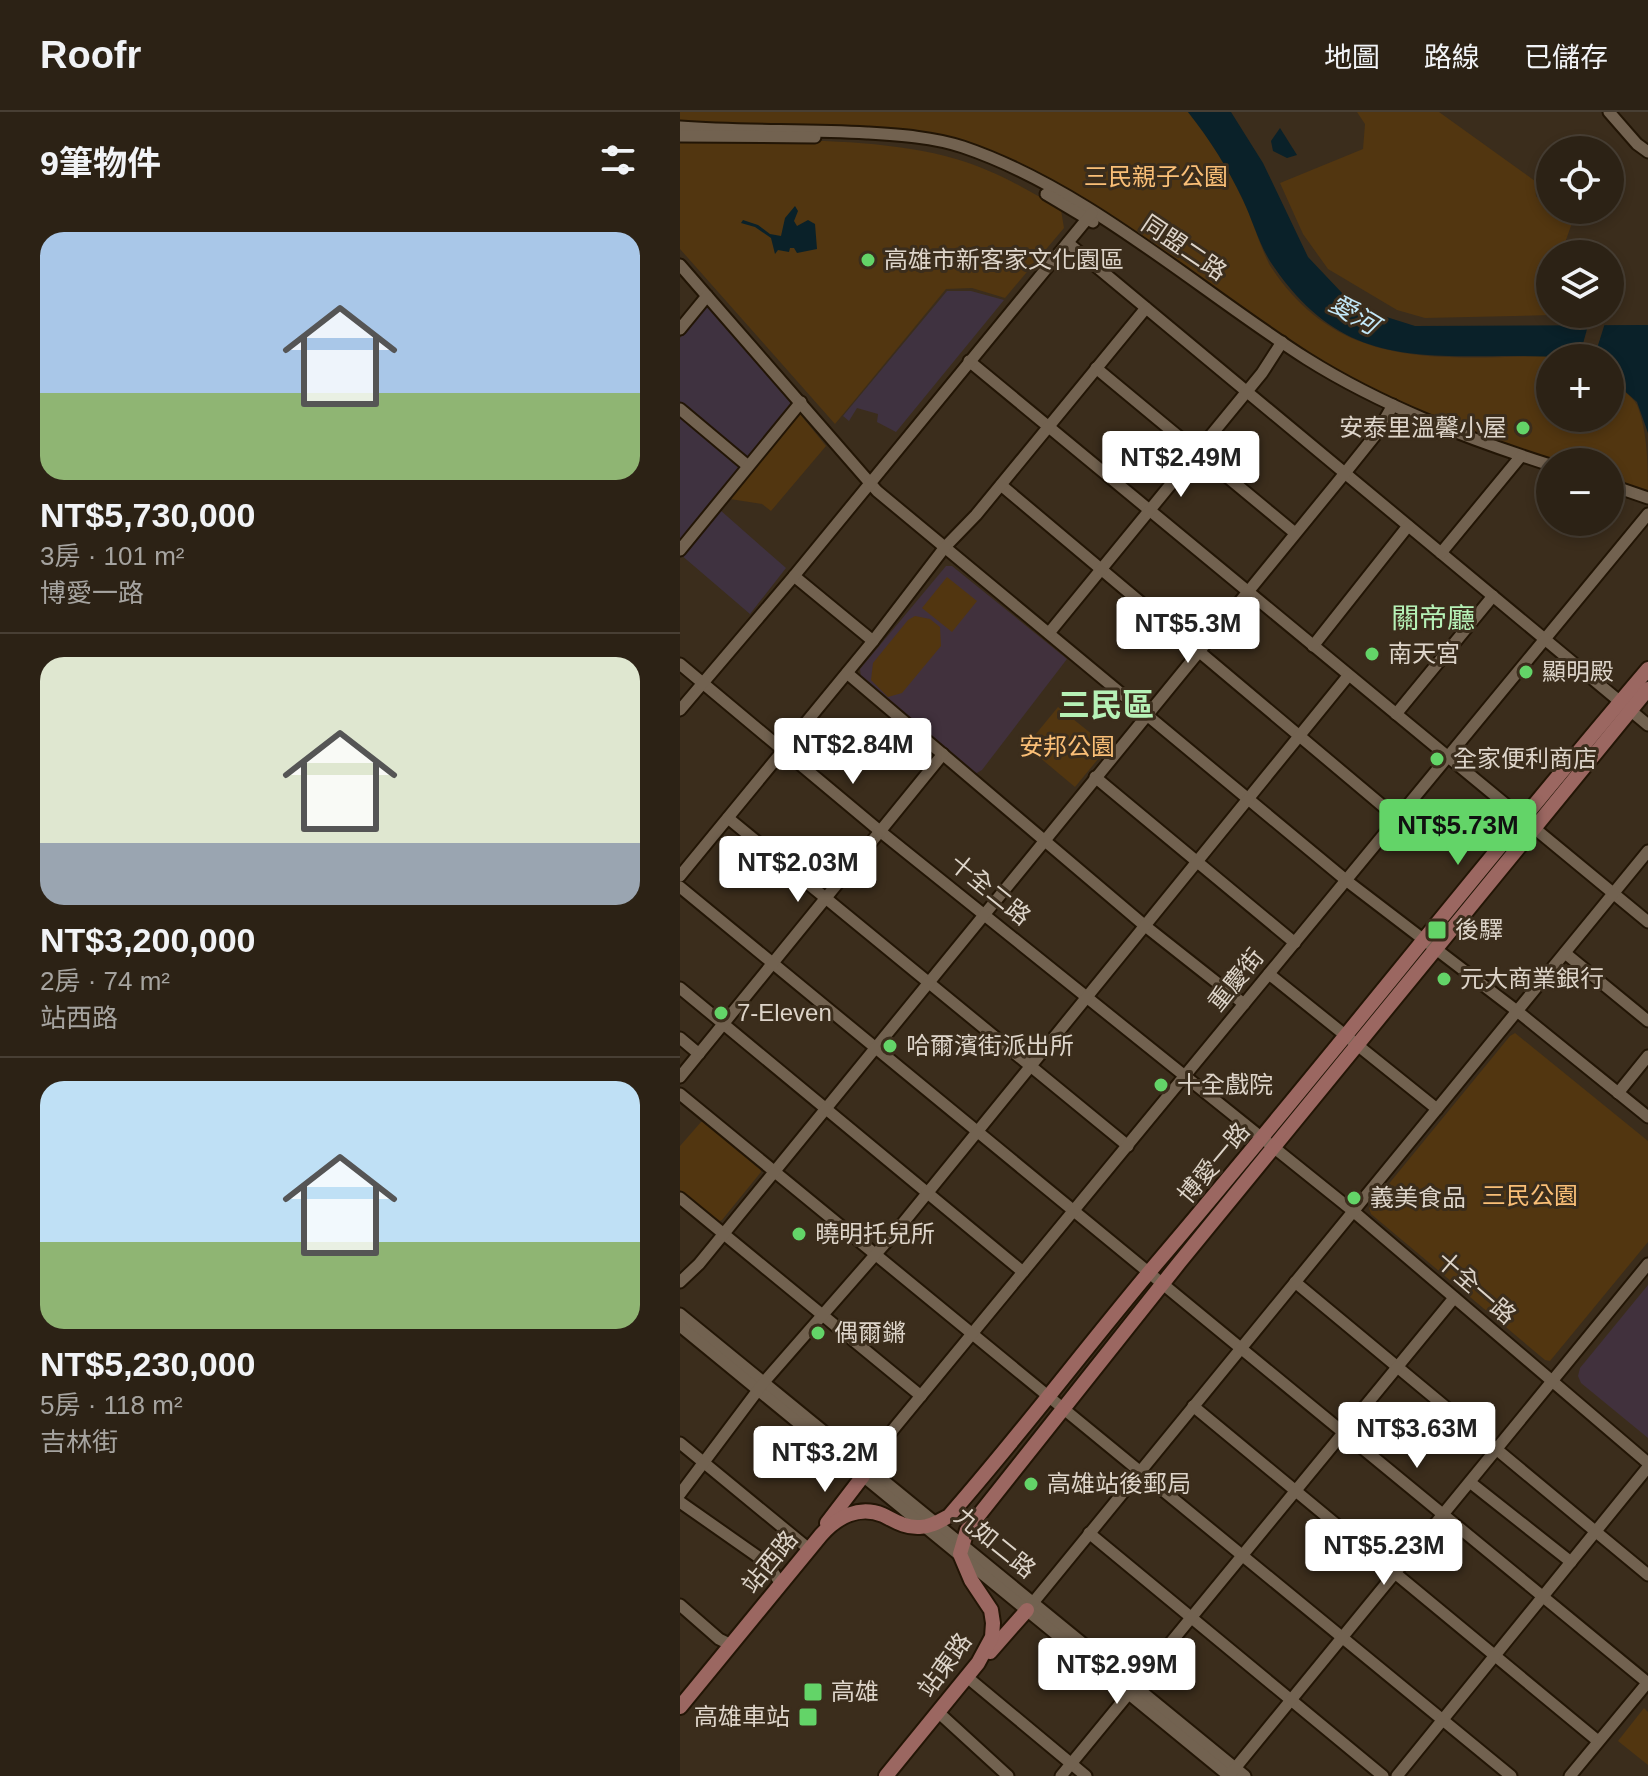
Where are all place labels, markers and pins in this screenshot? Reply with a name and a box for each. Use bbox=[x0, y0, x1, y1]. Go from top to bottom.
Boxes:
place label: 高雄市新客家文化園區 bbox=[884, 246, 1124, 273]
marker: 高雄市新客家文化園區 bbox=[859, 251, 877, 269]
place label: 安泰里溫馨小屋 bbox=[1339, 414, 1507, 441]
marker: 安泰里溫馨小屋 bbox=[1514, 419, 1532, 437]
pin: NT$2.49M bbox=[1098, 431, 1264, 499]
pin: NT$5.3M bbox=[1114, 597, 1262, 665]
place label: 南天宮 bbox=[1388, 640, 1460, 667]
marker: 南天宮 bbox=[1363, 645, 1381, 663]
place label: 顯明殿 bbox=[1542, 658, 1614, 685]
marker: 顯明殿 bbox=[1517, 663, 1535, 681]
pin: NT$2.84M bbox=[770, 718, 936, 786]
place label: 全家便利商店 bbox=[1453, 745, 1597, 772]
marker: 全家便利商店 bbox=[1428, 750, 1446, 768]
pin: NT$5.73M bbox=[1375, 799, 1541, 867]
pin: NT$2.03M bbox=[715, 836, 881, 904]
place label: 後驛 bbox=[1455, 916, 1503, 943]
marker: 後驛 bbox=[1426, 919, 1448, 941]
place label: 元大商業銀行 bbox=[1460, 965, 1604, 992]
marker: 元大商業銀行 bbox=[1435, 970, 1453, 988]
place label: 7-Eleven bbox=[737, 999, 832, 1026]
marker: 7-Eleven bbox=[712, 1004, 730, 1022]
place label: 哈爾濱街派出所 bbox=[906, 1032, 1074, 1059]
marker: 哈爾濱街派出所 bbox=[881, 1037, 899, 1055]
place label: 十全戲院 bbox=[1177, 1071, 1273, 1098]
marker: 十全戲院 bbox=[1152, 1076, 1170, 1094]
place label: 義美食品 bbox=[1370, 1184, 1466, 1211]
marker: 義美食品 bbox=[1345, 1189, 1363, 1207]
place label: 曉明托兒所 bbox=[815, 1220, 935, 1247]
marker: 曉明托兒所 bbox=[790, 1225, 808, 1243]
place label: 偶爾鏘 bbox=[834, 1319, 906, 1346]
marker: 偶爾鏘 bbox=[809, 1324, 827, 1342]
pin: NT$3.63M bbox=[1334, 1402, 1500, 1470]
pin: NT$3.2M bbox=[751, 1426, 899, 1494]
place label: 高雄站後郵局 bbox=[1047, 1470, 1191, 1497]
marker: 高雄站後郵局 bbox=[1022, 1475, 1040, 1493]
pin: NT$5.23M bbox=[1301, 1519, 1467, 1587]
pin: NT$2.99M bbox=[1034, 1638, 1200, 1706]
place label: 高雄 bbox=[831, 1678, 879, 1705]
marker: 高雄 bbox=[802, 1681, 824, 1703]
place label: 高雄車站 bbox=[694, 1703, 790, 1730]
marker: 高雄車站 bbox=[797, 1706, 819, 1728]

